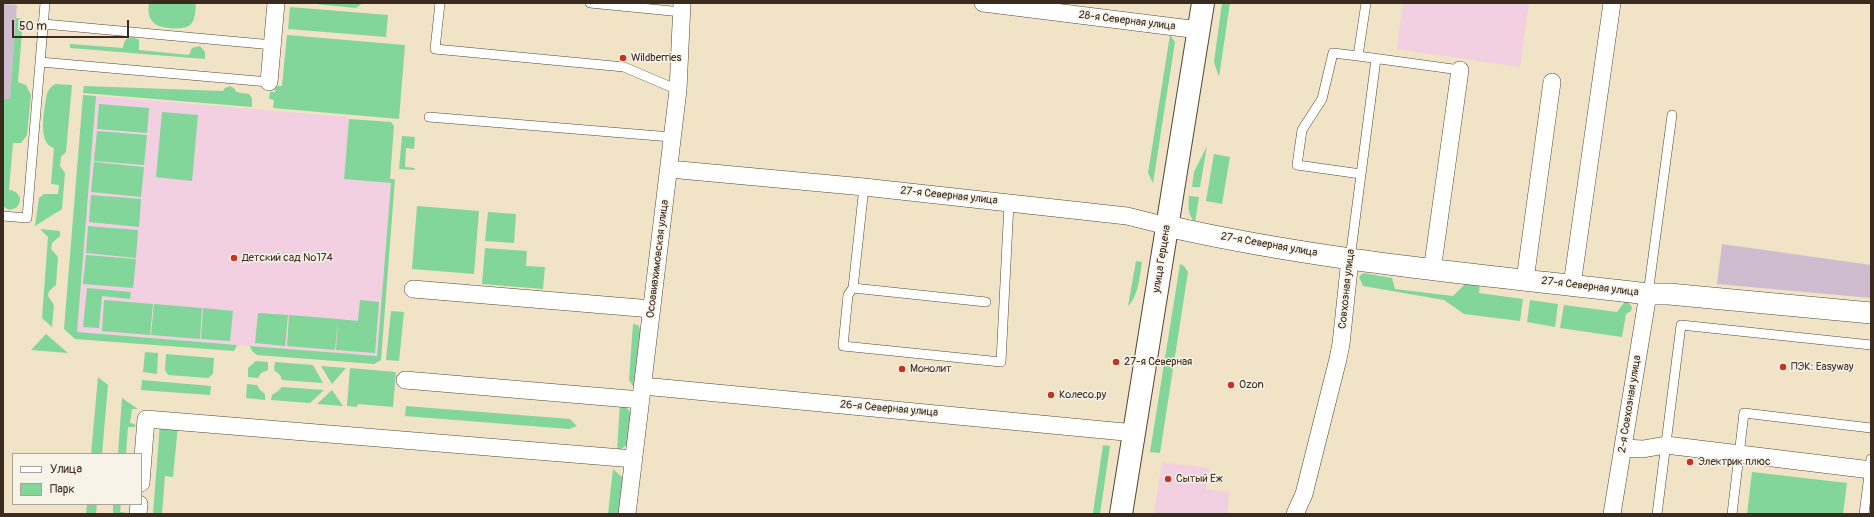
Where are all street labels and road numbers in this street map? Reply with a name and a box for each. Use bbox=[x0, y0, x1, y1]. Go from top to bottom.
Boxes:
street label: 28-я Северная улица bbox=[1078, 8, 1176, 34]
street label: 27-я Северная улица bbox=[900, 184, 998, 208]
street label: Осоавиахимовская улица bbox=[644, 199, 672, 319]
street label: улица Герцена bbox=[1150, 224, 1174, 294]
street label: 27-я Северная улица bbox=[1220, 230, 1318, 260]
street label: Совхозная улица bbox=[1336, 248, 1358, 330]
street label: 27-я Северная улица bbox=[1541, 274, 1639, 300]
street label: 2-я Совхозная улица bbox=[1616, 354, 1644, 454]
street label: 26-я Северная улица bbox=[839, 398, 939, 420]

